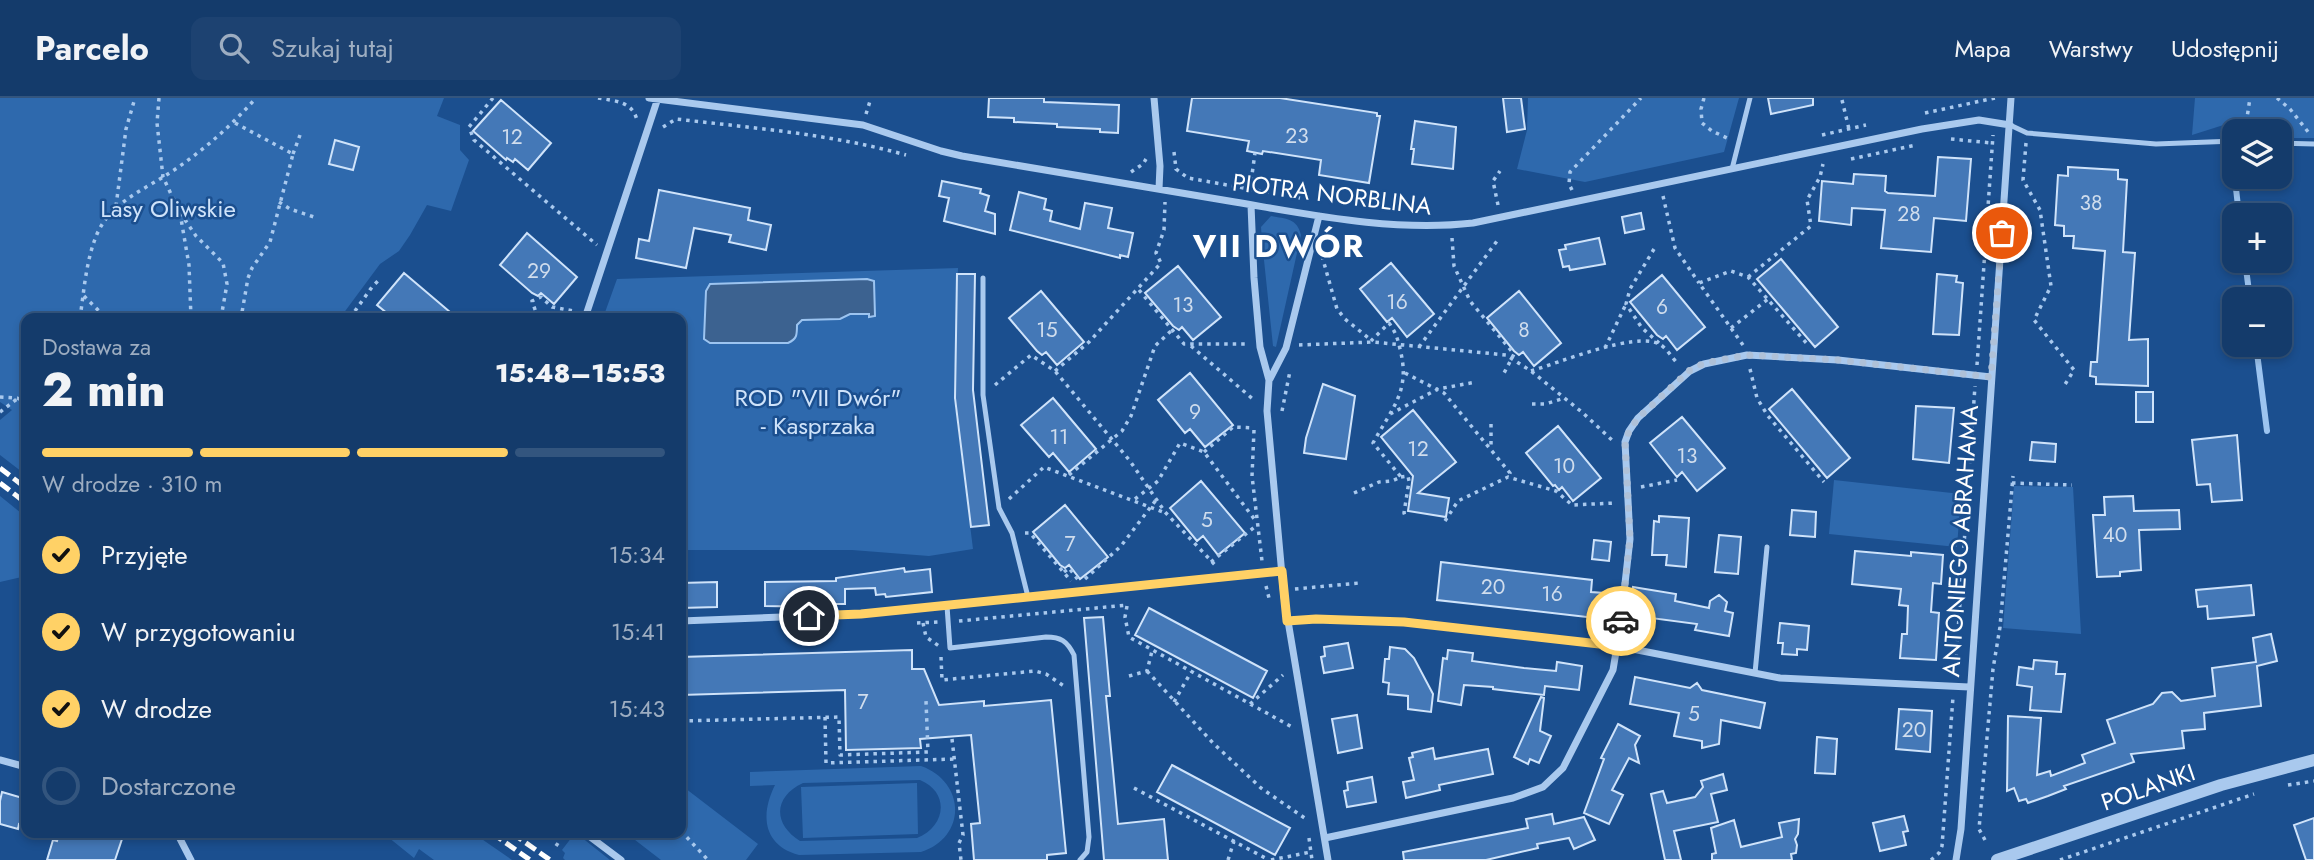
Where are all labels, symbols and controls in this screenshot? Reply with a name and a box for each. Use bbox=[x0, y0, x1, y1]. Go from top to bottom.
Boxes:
search box bbox=[191, 17, 681, 80]
text: Parcelo bbox=[35, 25, 149, 72]
icon: search bbox=[215, 29, 253, 67]
text: Szukaj tutaj bbox=[271, 29, 394, 67]
text: Mapa bbox=[1954, 31, 2011, 66]
text: Warstwy bbox=[2049, 31, 2133, 66]
text: Udostępnij bbox=[2171, 31, 2279, 66]
map controls bbox=[2222, 119, 2292, 357]
button: layers bbox=[2222, 119, 2292, 189]
house number: 23 bbox=[1285, 121, 1309, 151]
house number: 12 bbox=[501, 122, 523, 152]
street label: PIOTRA NORBLINA bbox=[1230, 164, 1434, 224]
house number: 38 bbox=[2080, 188, 2102, 218]
park label: Lasy Oliwskie bbox=[100, 191, 236, 226]
house number: 28 bbox=[1897, 199, 1921, 229]
pin bbox=[1972, 203, 2032, 263]
button: + bbox=[2222, 203, 2292, 273]
icon: bag bbox=[1983, 214, 2021, 252]
district label: VII DWÓR bbox=[1192, 223, 1365, 269]
house number: 29 bbox=[527, 256, 551, 286]
house number: 16 bbox=[1386, 287, 1408, 317]
button: − bbox=[2222, 287, 2292, 357]
house number: 13 bbox=[1173, 290, 1193, 320]
house number: 6 bbox=[1656, 292, 1668, 322]
house number: 15 bbox=[1036, 315, 1058, 345]
house number: 8 bbox=[1518, 315, 1530, 345]
text: Dostawa za bbox=[42, 330, 151, 364]
text: 15:48–15:53 bbox=[495, 354, 665, 392]
text: 2 min bbox=[42, 357, 166, 423]
park label: ROD "VII Dwór" - Kasprzaka bbox=[734, 380, 902, 443]
house number: 9 bbox=[1189, 397, 1201, 427]
street label: ANTONIEGO ABRAHAMA bbox=[1933, 404, 1987, 678]
house number: 11 bbox=[1050, 422, 1068, 452]
house number: 12 bbox=[1407, 434, 1429, 464]
house number: 13 bbox=[1677, 441, 1697, 471]
house number: 10 bbox=[1553, 451, 1575, 481]
text: W drodze · 310 m bbox=[42, 467, 222, 501]
house number: 5 bbox=[1201, 505, 1213, 535]
house number: 40 bbox=[2103, 520, 2127, 550]
house number: 7 bbox=[1064, 529, 1076, 559]
icon: check bbox=[42, 536, 80, 574]
text: Przyjęte bbox=[101, 536, 188, 574]
text: 15:34 bbox=[609, 538, 665, 572]
house number: 20 bbox=[1481, 572, 1505, 602]
house number: 16 bbox=[1541, 579, 1563, 609]
pin bbox=[779, 586, 839, 646]
courier bbox=[1586, 586, 1656, 656]
icon: home bbox=[790, 597, 828, 635]
icon: car bbox=[1602, 602, 1640, 640]
icon: check bbox=[42, 613, 80, 651]
text: W przygotowaniu bbox=[101, 613, 296, 651]
text: 15:41 bbox=[611, 615, 665, 649]
house number: 7 bbox=[857, 687, 869, 717]
icon: check bbox=[42, 690, 80, 728]
text: W drodze bbox=[101, 690, 212, 728]
text: 15:43 bbox=[609, 692, 665, 726]
house number: 5 bbox=[1688, 699, 1700, 729]
house number: 20 bbox=[1902, 715, 1926, 745]
street label: POLANKI bbox=[2096, 755, 2200, 819]
text: Dostarczone bbox=[101, 767, 236, 805]

